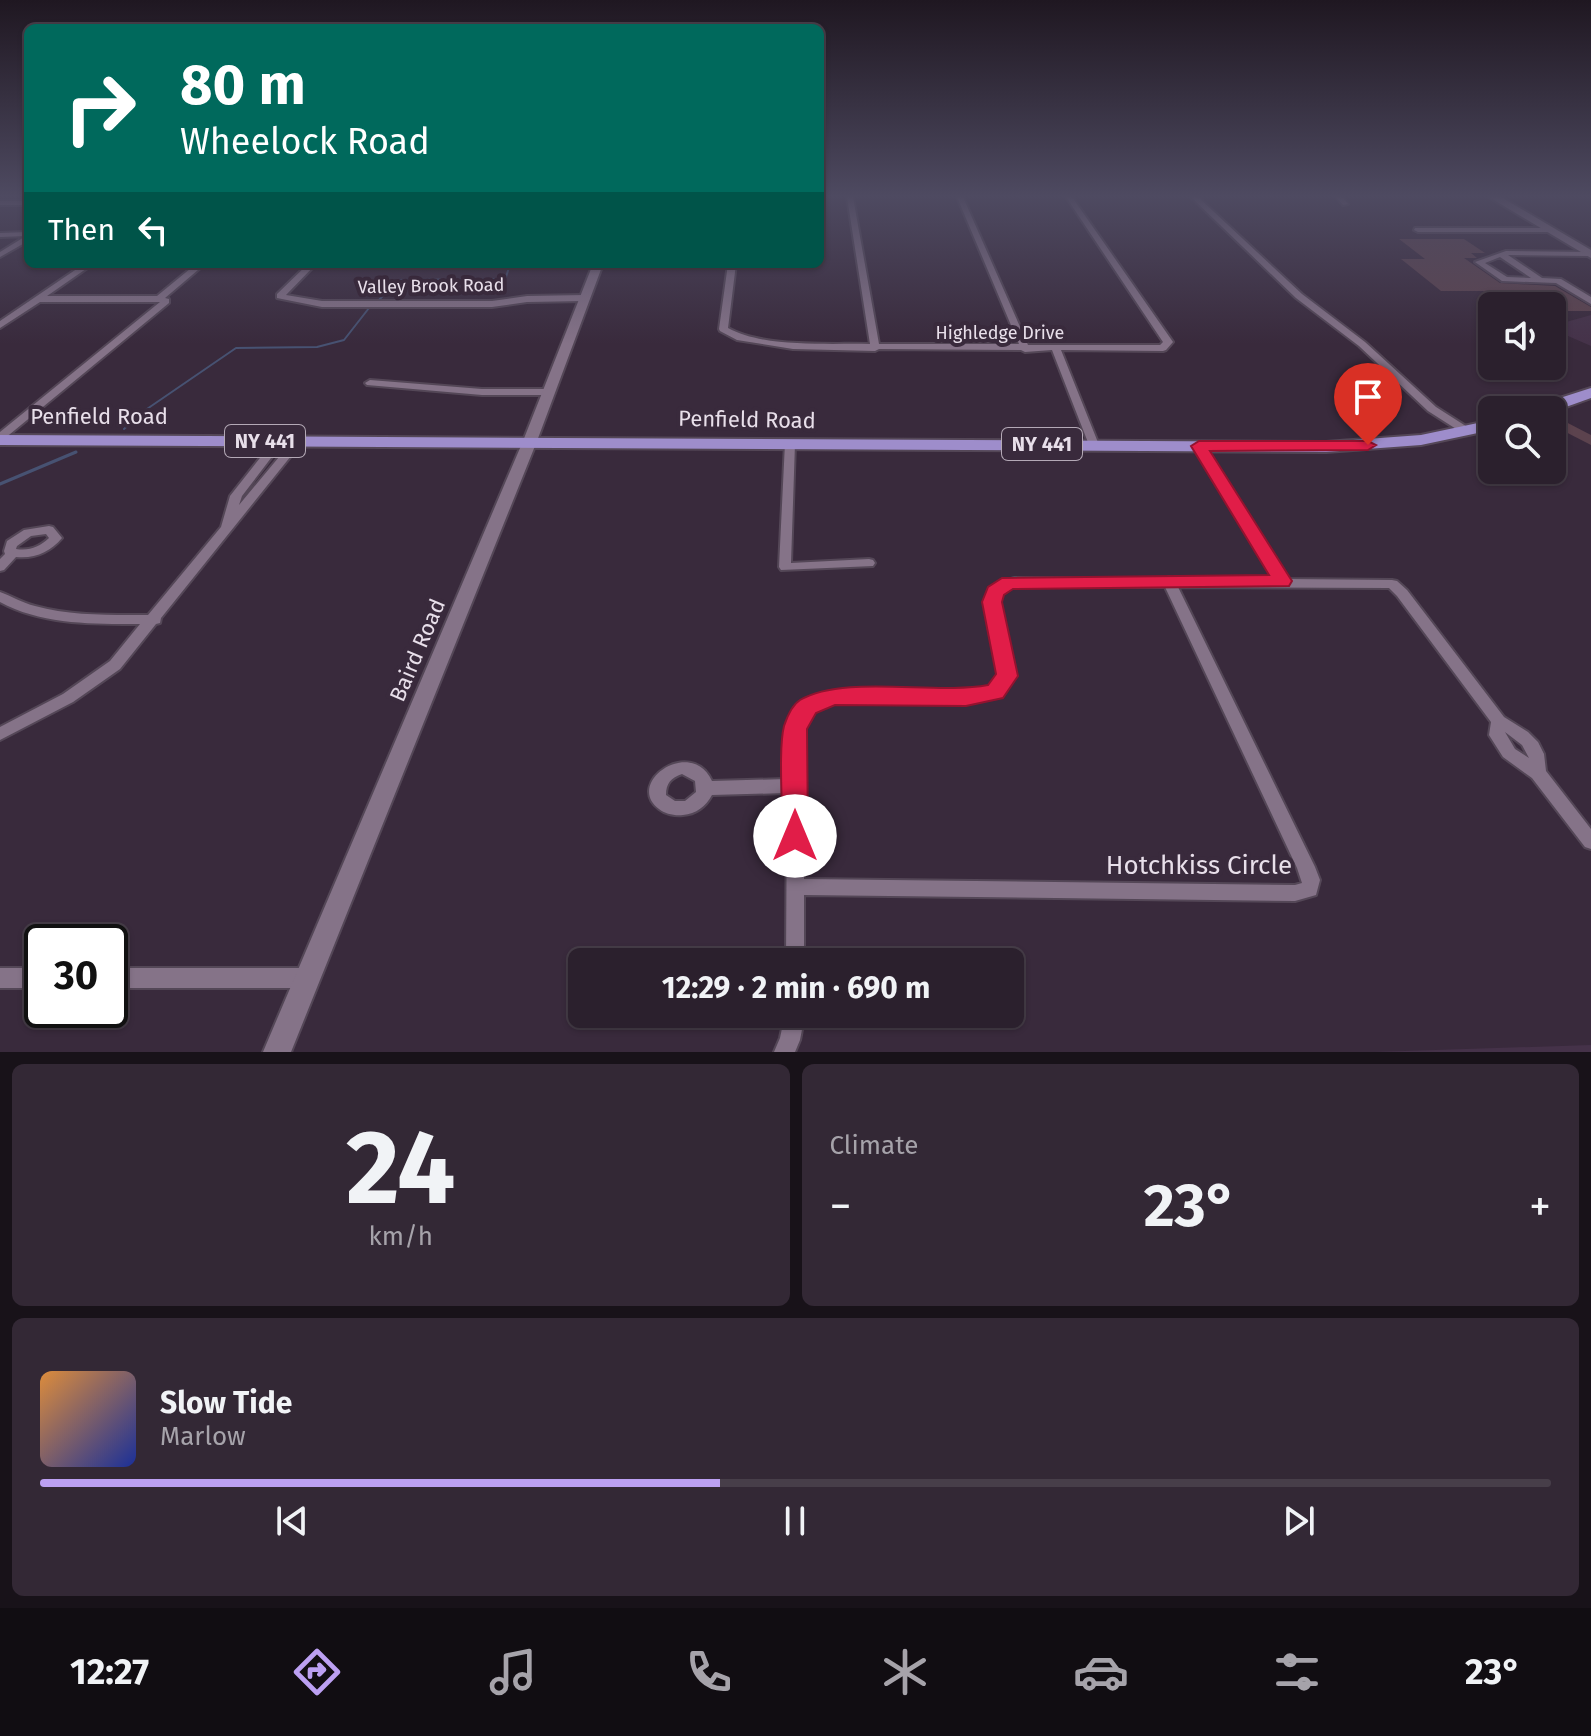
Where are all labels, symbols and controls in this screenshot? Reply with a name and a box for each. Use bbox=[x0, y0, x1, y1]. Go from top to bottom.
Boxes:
text: 80 m bbox=[180, 52, 306, 119]
icon: right bbox=[48, 56, 152, 160]
text: Wheelock Road bbox=[180, 120, 430, 164]
icon: left bbox=[131, 208, 175, 252]
text: Then bbox=[48, 212, 115, 248]
street label: Valley Brook Road bbox=[358, 274, 504, 298]
map controls bbox=[1478, 292, 1566, 484]
button: sound bbox=[1478, 292, 1566, 380]
street label: Highledge Drive bbox=[936, 322, 1064, 344]
pin bbox=[1334, 363, 1402, 445]
icon: arrive bbox=[1346, 375, 1390, 419]
button: search bbox=[1478, 396, 1566, 484]
street label: Penfield Road bbox=[30, 403, 168, 430]
street label: Penfield Road bbox=[678, 405, 816, 434]
road number: NY 441 bbox=[225, 425, 305, 457]
road number: NY 441 bbox=[1002, 428, 1082, 460]
street label: Baird Road bbox=[384, 595, 451, 706]
position arrow bbox=[753, 794, 837, 878]
street label: Hotchkiss Circle bbox=[1106, 850, 1292, 881]
speed limit sign: 30 bbox=[24, 924, 128, 1028]
text: 12:29 · 2 min · 690 m bbox=[662, 970, 930, 1006]
text: 24 bbox=[346, 1106, 456, 1231]
text: Climate bbox=[830, 1130, 918, 1161]
text: 23° bbox=[1144, 1170, 1237, 1242]
text: − bbox=[830, 1180, 852, 1233]
text: + bbox=[1529, 1180, 1551, 1233]
text: km/h bbox=[369, 1221, 433, 1252]
text: Slow Tide bbox=[160, 1385, 292, 1421]
text: Marlow bbox=[160, 1421, 246, 1452]
icon: previous bbox=[270, 1499, 314, 1543]
icon: pause bbox=[773, 1499, 817, 1543]
icon: next bbox=[1277, 1499, 1321, 1543]
icon: directions bbox=[289, 1644, 345, 1700]
icon: music bbox=[485, 1644, 541, 1700]
icon: phone bbox=[681, 1644, 737, 1700]
icon: climate bbox=[877, 1644, 933, 1700]
icon: car bbox=[1073, 1644, 1129, 1700]
icon: filters bbox=[1269, 1644, 1325, 1700]
text: 12:27 bbox=[70, 1650, 149, 1694]
text: 23° bbox=[1465, 1650, 1521, 1694]

